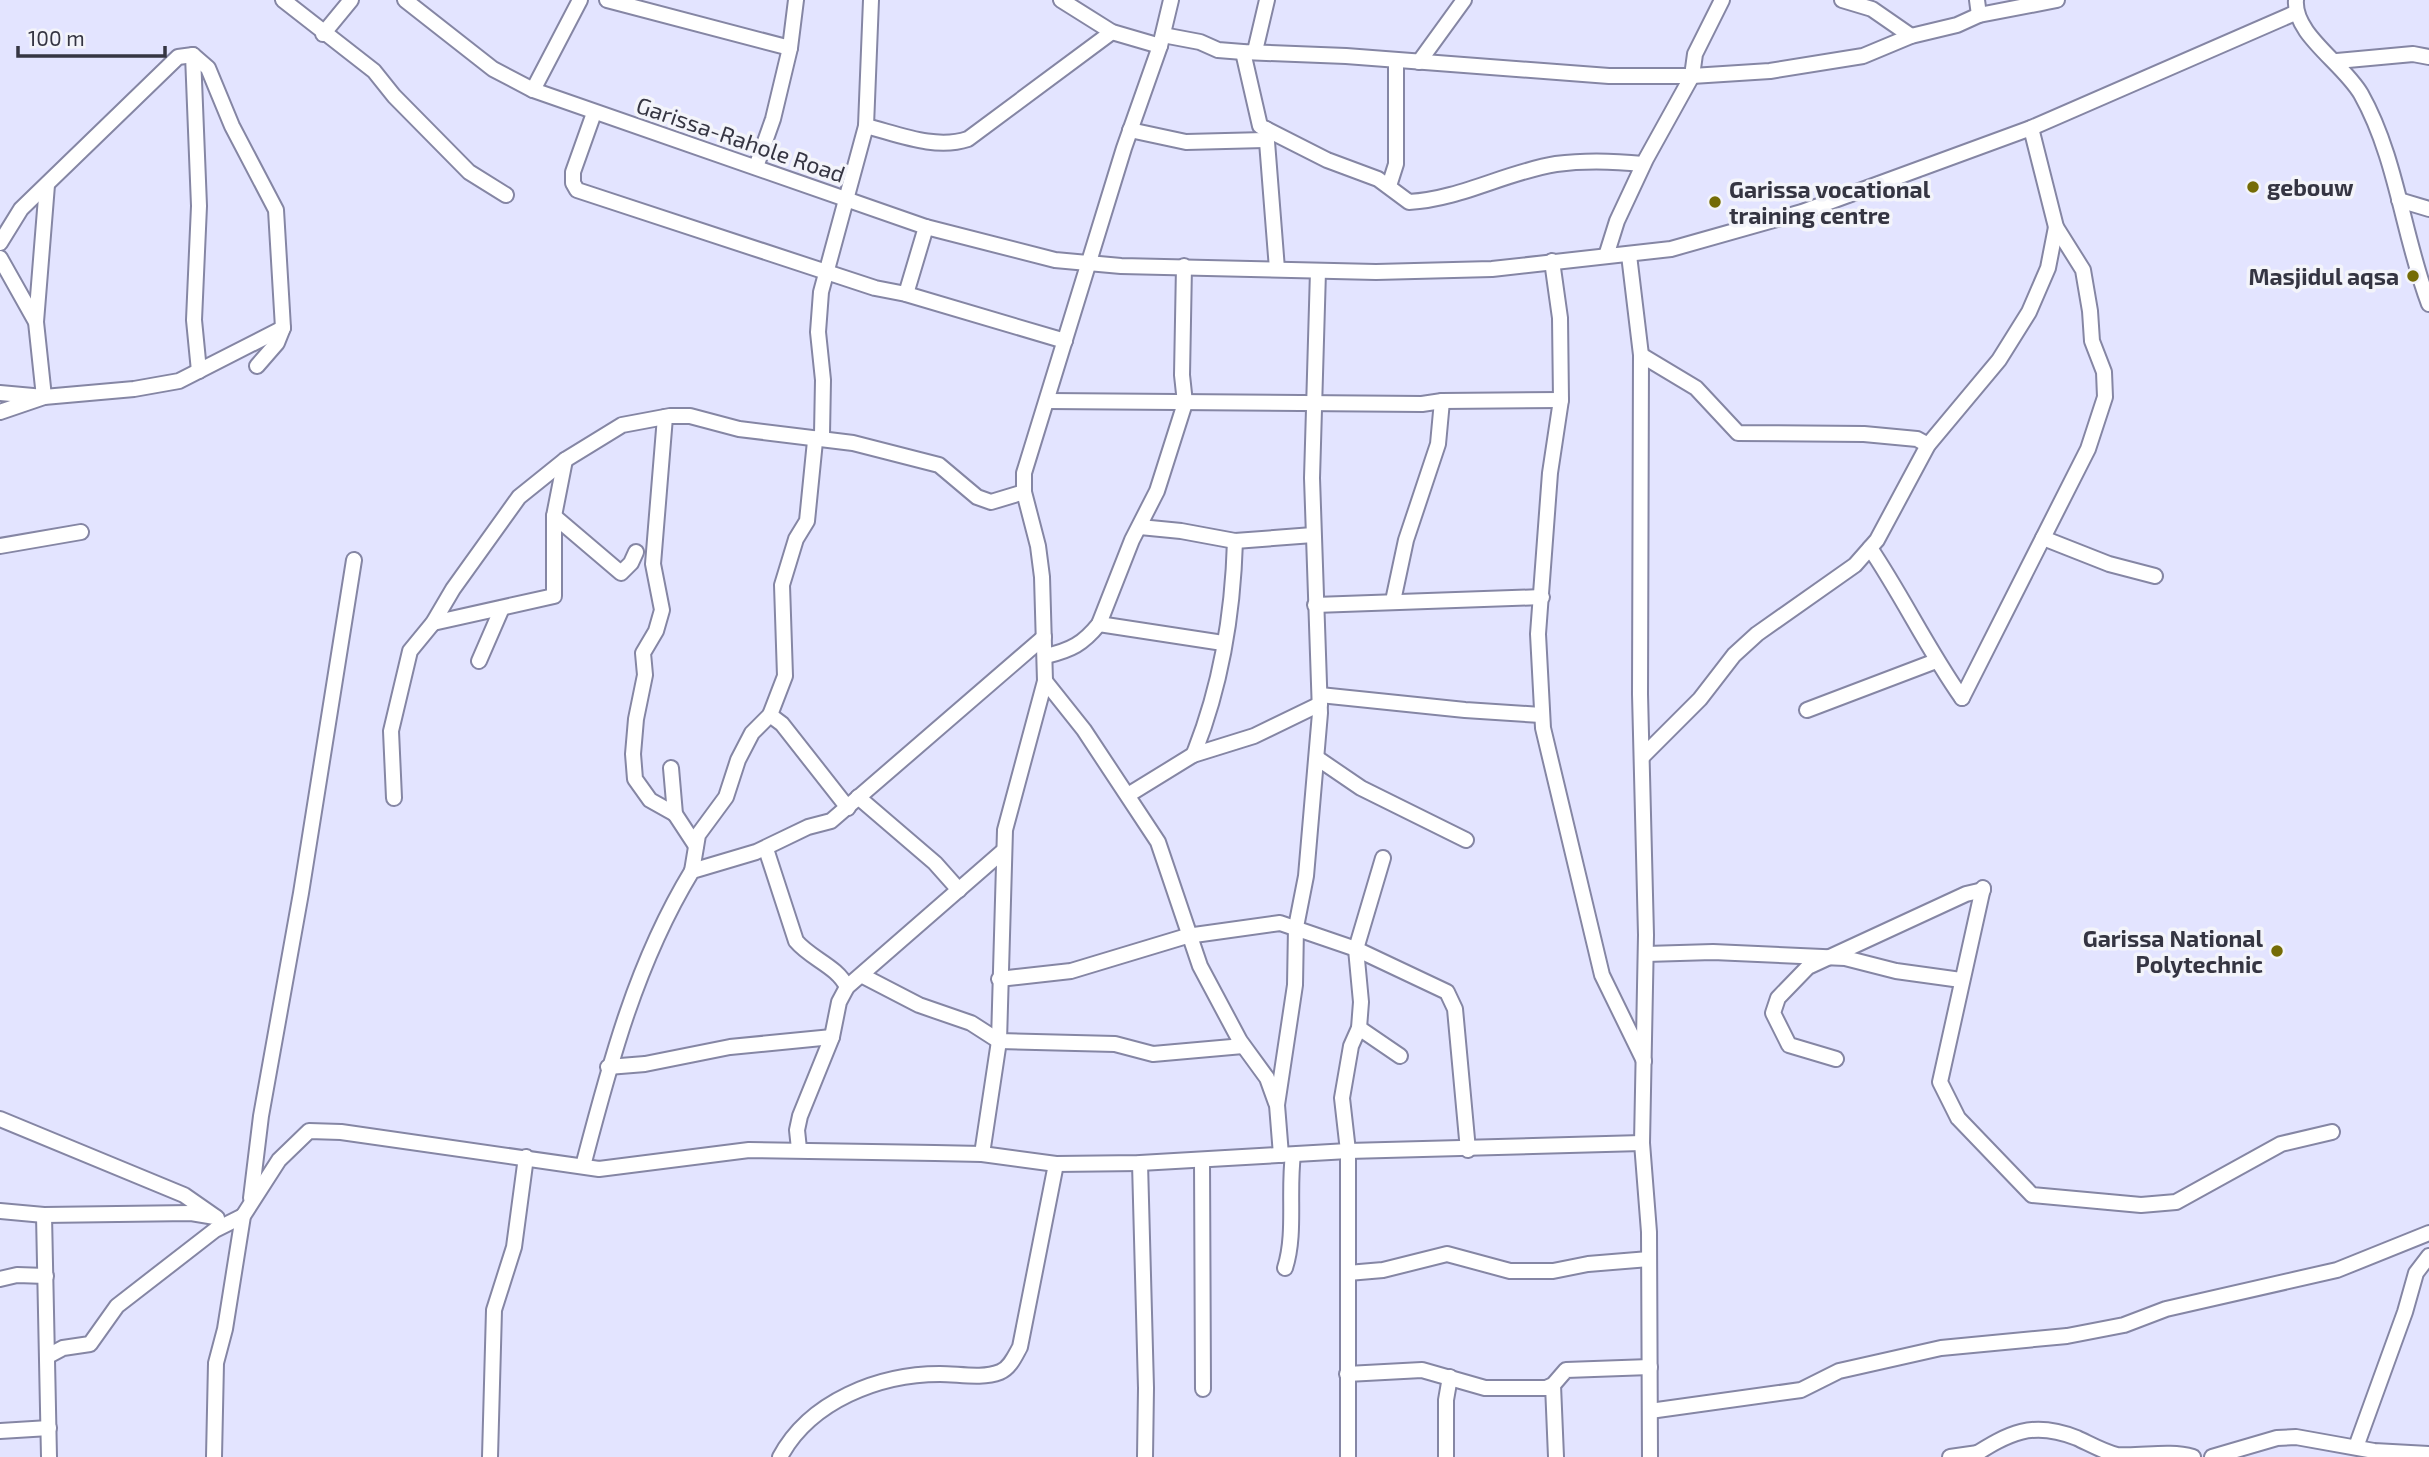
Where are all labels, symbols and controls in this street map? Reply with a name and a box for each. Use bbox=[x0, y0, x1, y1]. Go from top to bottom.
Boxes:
scale bar bbox=[18, 14, 164, 58]
text: 100 m bbox=[28, 25, 85, 50]
street label: Garissa-Rahole Road bbox=[633, 90, 849, 188]
place label: gebouw bbox=[2267, 173, 2354, 201]
place label: Garissa vocational training centre bbox=[1729, 175, 1931, 229]
marker: gebouw bbox=[2245, 179, 2261, 195]
marker: Garissa vocational training centre bbox=[1707, 194, 1723, 210]
place label: Masjidul aqsa bbox=[2248, 262, 2399, 290]
marker: Masjidul aqsa bbox=[2405, 268, 2421, 284]
place label: Garissa National Polytechnic bbox=[2083, 924, 2263, 978]
marker: Garissa National Polytechnic bbox=[2269, 943, 2285, 959]

